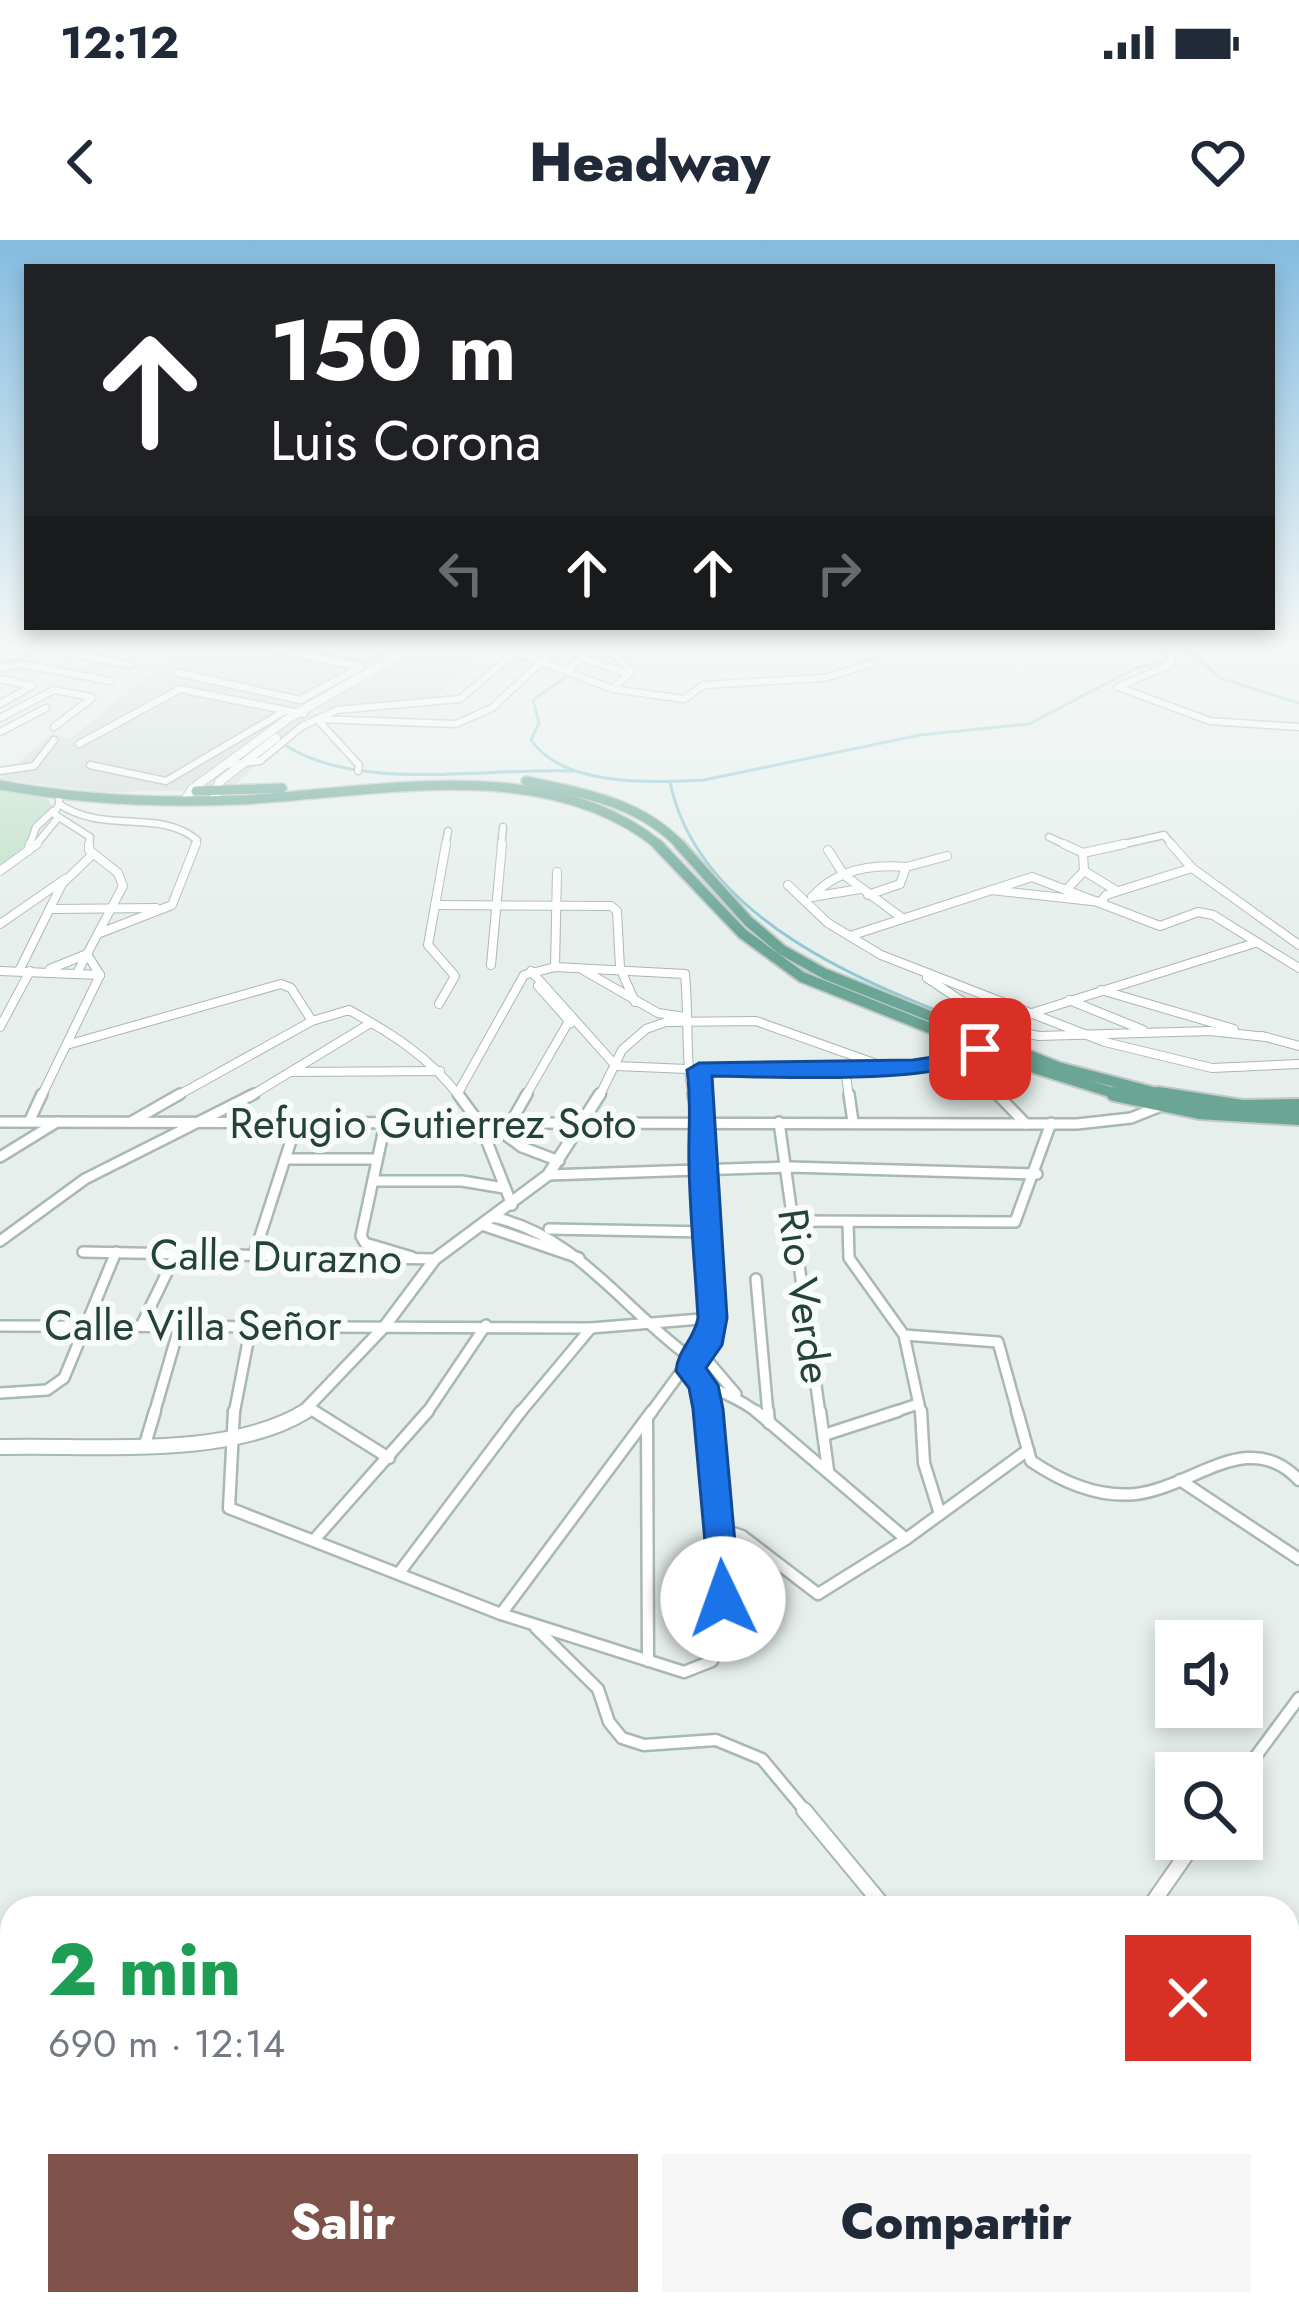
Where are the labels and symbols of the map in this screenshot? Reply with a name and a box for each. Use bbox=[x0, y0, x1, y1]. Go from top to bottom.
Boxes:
pin bbox=[929, 998, 1031, 1100]
street label: Refugio Gutierrez Soto bbox=[230, 1093, 636, 1154]
street label: Rio Verde bbox=[762, 1205, 847, 1387]
street label: Calle Durazno bbox=[149, 1224, 403, 1289]
street label: Calle Villa Señor bbox=[44, 1295, 342, 1356]
position arrow bbox=[660, 1536, 786, 1662]

